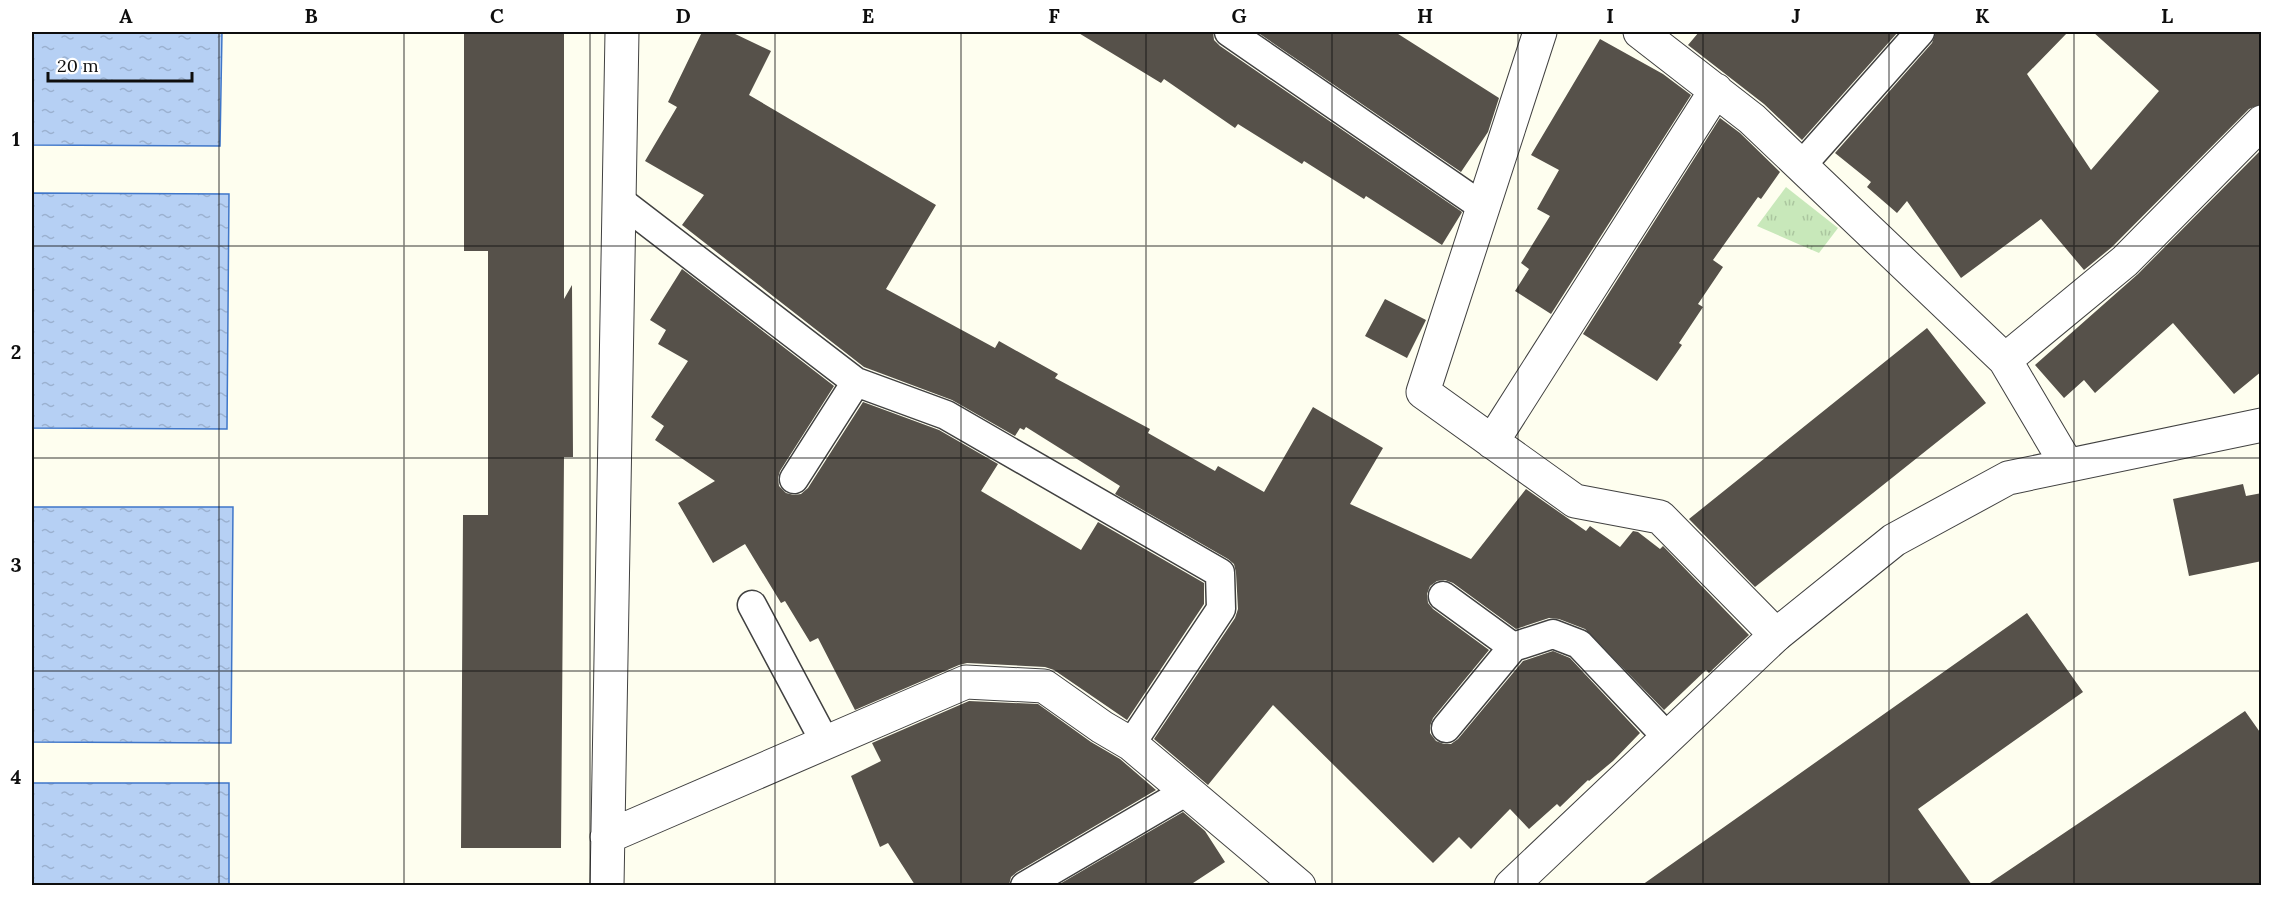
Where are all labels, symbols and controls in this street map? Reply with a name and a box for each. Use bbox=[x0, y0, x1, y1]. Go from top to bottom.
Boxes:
text: A bbox=[119, 3, 133, 28]
text: B bbox=[304, 3, 318, 28]
text: C bbox=[490, 3, 504, 28]
text: D bbox=[675, 3, 691, 28]
text: E bbox=[862, 3, 874, 28]
text: F bbox=[1048, 3, 1060, 28]
text: G bbox=[1231, 3, 1247, 28]
text: H bbox=[1417, 3, 1433, 28]
text: I bbox=[1606, 3, 1614, 28]
text: J bbox=[1791, 3, 1801, 28]
text: K bbox=[1975, 3, 1990, 28]
text: L bbox=[2161, 3, 2173, 28]
scale bar bbox=[48, 45, 192, 83]
text: 20 m bbox=[57, 54, 99, 77]
text: 1 bbox=[12, 126, 20, 151]
text: 2 bbox=[11, 339, 21, 364]
text: 3 bbox=[10, 552, 22, 577]
text: 4 bbox=[11, 764, 22, 789]

